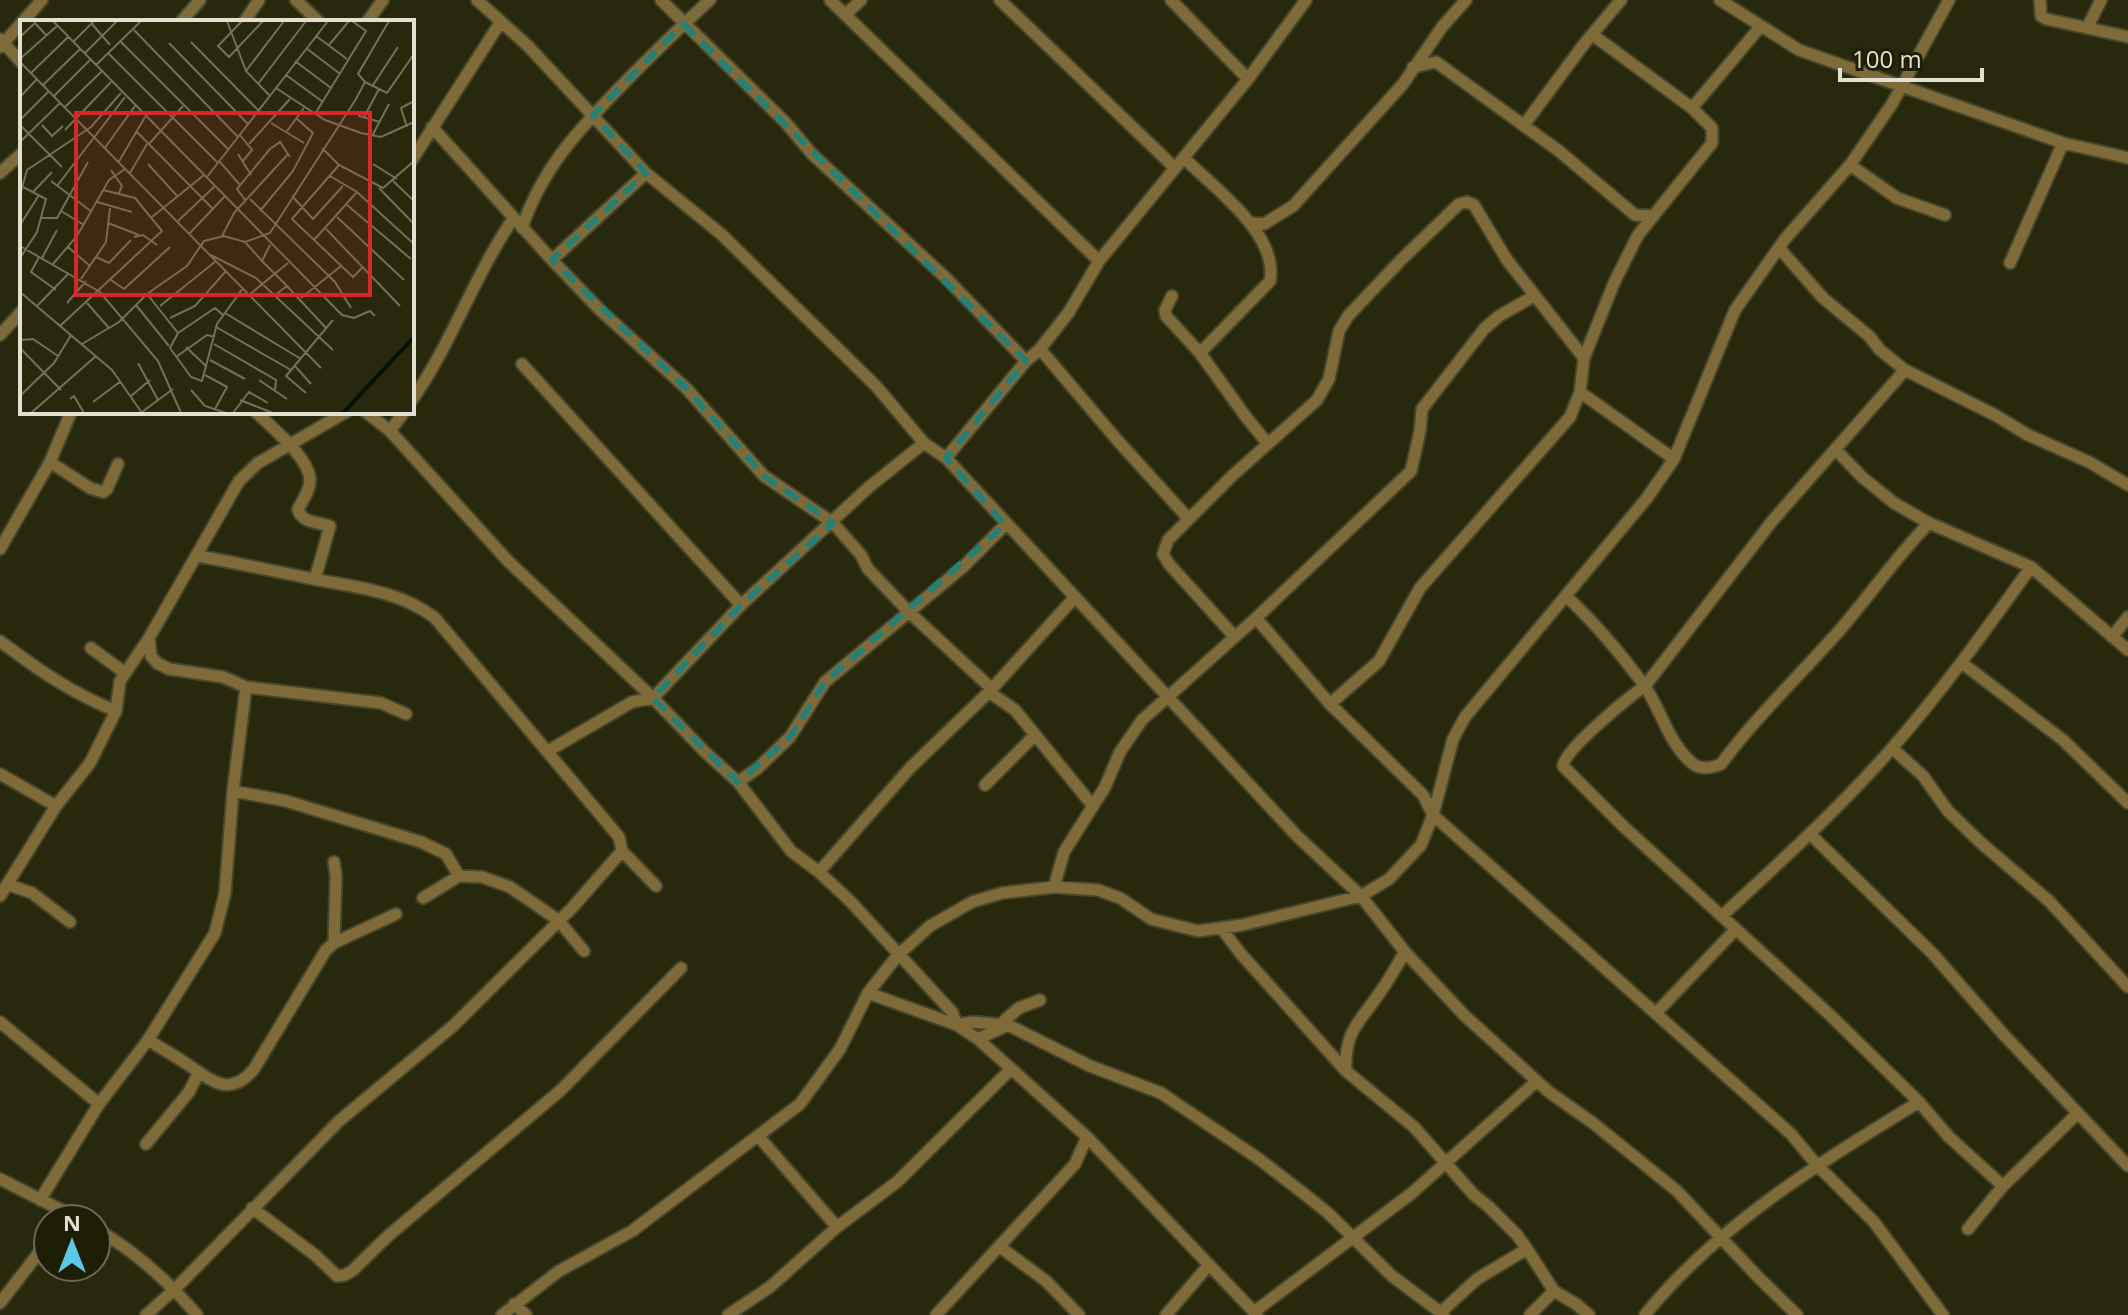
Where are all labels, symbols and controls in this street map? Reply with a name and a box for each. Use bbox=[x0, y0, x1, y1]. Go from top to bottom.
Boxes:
inset map bbox=[20, 20, 414, 414]
scale bar bbox=[1840, 32, 1982, 82]
text: 100 m bbox=[1852, 42, 1922, 75]
north arrow bbox=[32, 1203, 112, 1283]
text: N bbox=[63, 1207, 81, 1237]

